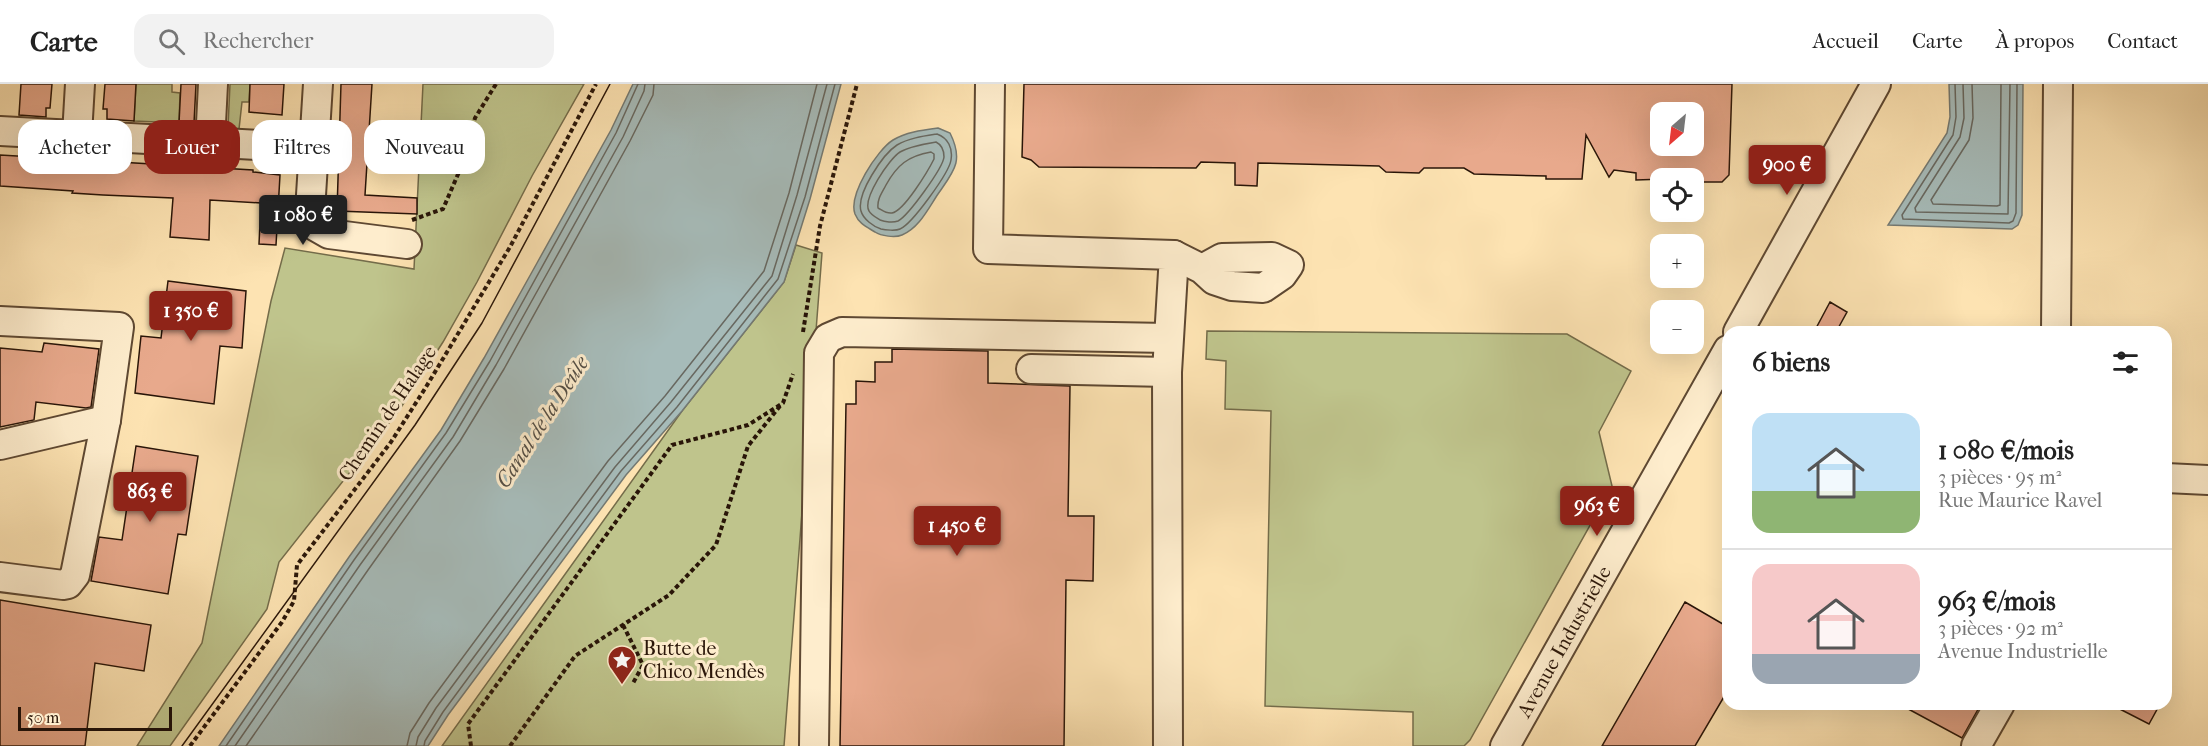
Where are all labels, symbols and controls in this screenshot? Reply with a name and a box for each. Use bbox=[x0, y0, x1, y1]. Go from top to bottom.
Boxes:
search box bbox=[134, 14, 554, 68]
text: Carte bbox=[30, 25, 98, 58]
icon: search bbox=[155, 25, 188, 58]
text: Rechercher bbox=[203, 28, 313, 54]
text: Accueil bbox=[1813, 29, 1879, 53]
text: Carte bbox=[1912, 29, 1963, 53]
text: À propos bbox=[1996, 29, 2074, 53]
text: Contact bbox=[2107, 29, 2178, 53]
north arrow bbox=[1650, 102, 1704, 156]
map controls bbox=[1650, 102, 1704, 354]
chip: Acheter bbox=[18, 120, 132, 174]
chip: Louer bbox=[144, 120, 240, 174]
chip: Filtres bbox=[252, 120, 352, 174]
chip: Nouveau bbox=[364, 120, 485, 174]
pin: 900 € bbox=[1745, 145, 1829, 196]
text: 900 € bbox=[1763, 153, 1811, 176]
button: locate bbox=[1650, 168, 1704, 222]
pin: 1 080 € bbox=[248, 195, 358, 246]
text: 1 080 € bbox=[273, 203, 333, 226]
button: + bbox=[1650, 234, 1704, 288]
pin: 1 350 € bbox=[136, 291, 246, 342]
text: 1 350 € bbox=[163, 299, 219, 322]
button: − bbox=[1650, 300, 1704, 354]
street label: Chemin de Halage bbox=[334, 341, 441, 485]
icon: filters bbox=[2109, 346, 2142, 379]
text: 6 biens bbox=[1752, 347, 1830, 378]
water label: Canal de la Deûle bbox=[491, 352, 593, 492]
text: 1 080 €/mois bbox=[1938, 435, 2074, 466]
icon: home bbox=[1800, 437, 1872, 509]
text: 3 pièces · 95 m² bbox=[1938, 466, 2061, 489]
pin: 863 € bbox=[108, 472, 192, 523]
text: 863 € bbox=[127, 480, 173, 503]
pin: 963 € bbox=[1555, 486, 1639, 537]
text: Rue Maurice Ravel bbox=[1938, 489, 2102, 512]
text: 963 € bbox=[1574, 494, 1620, 517]
pin: 1 450 € bbox=[902, 506, 1012, 557]
text: 1 450 € bbox=[928, 514, 986, 537]
street label: Avenue Industrielle bbox=[1512, 562, 1616, 722]
text: 963 €/mois bbox=[1938, 586, 2056, 617]
icon: home bbox=[1800, 588, 1872, 660]
text: 3 pièces · 92 m² bbox=[1938, 617, 2063, 640]
place label: Butte de Chico Mendès bbox=[643, 637, 764, 683]
text: Avenue Industrielle bbox=[1938, 640, 2108, 663]
place icon: Butte de Chico Mendès bbox=[606, 644, 638, 686]
scale bar bbox=[18, 704, 172, 732]
text: 50 m bbox=[27, 708, 59, 727]

